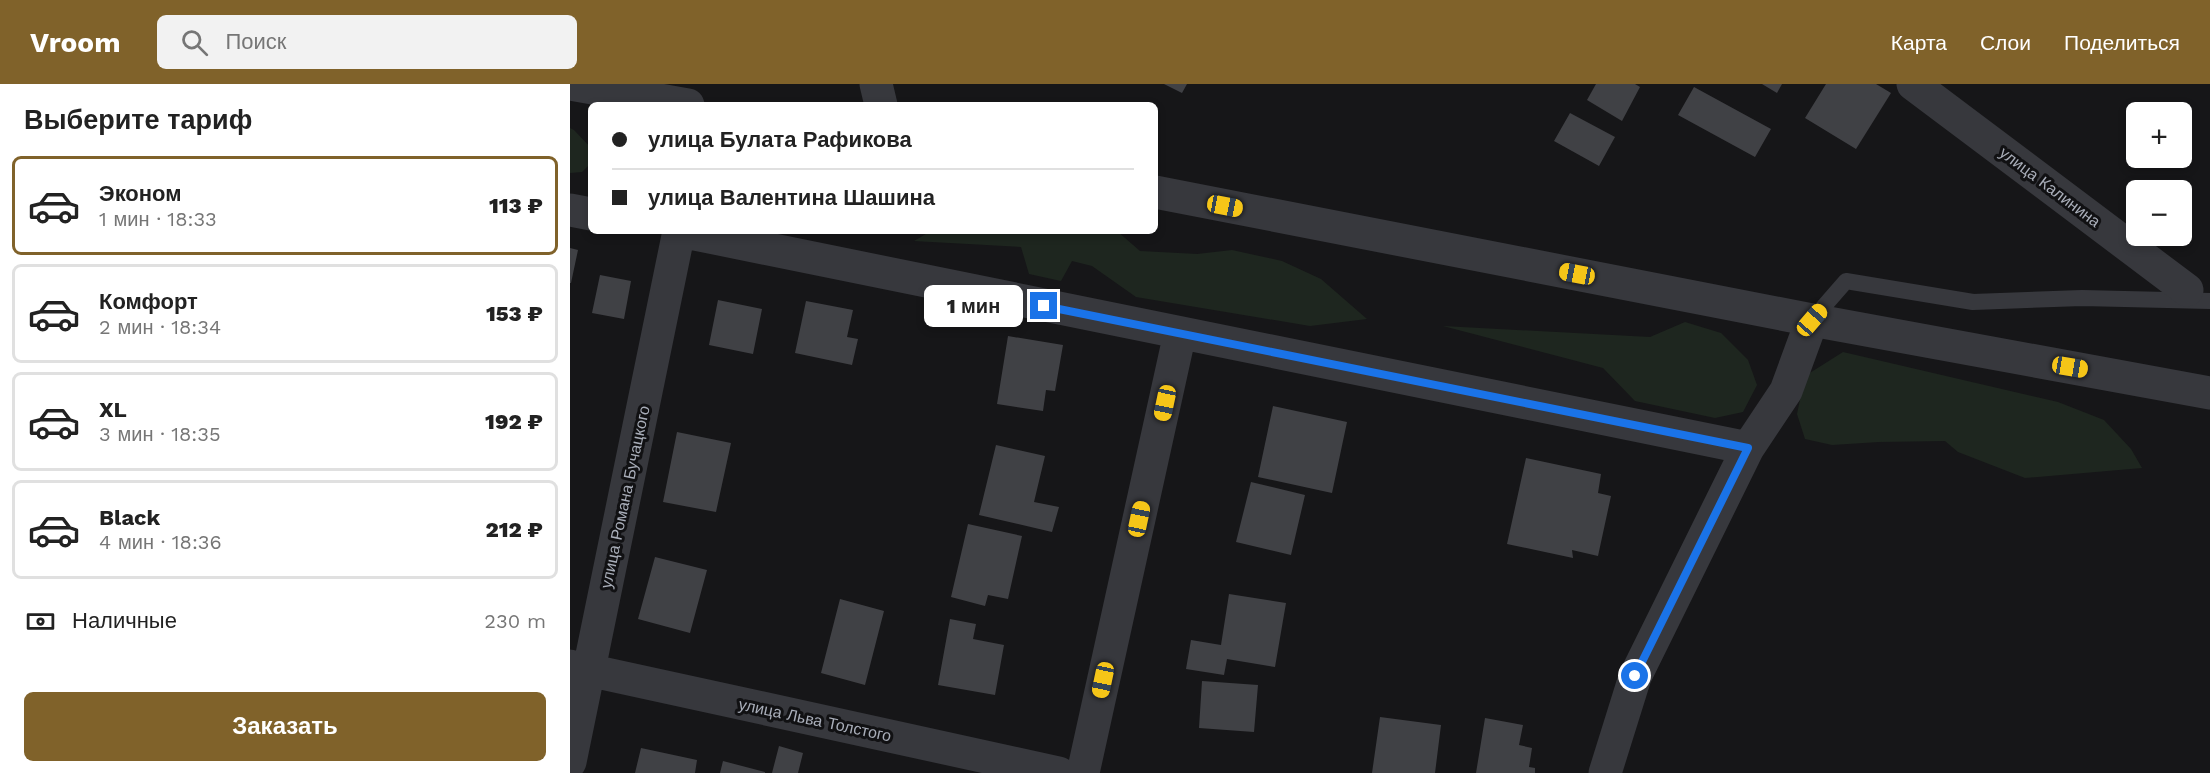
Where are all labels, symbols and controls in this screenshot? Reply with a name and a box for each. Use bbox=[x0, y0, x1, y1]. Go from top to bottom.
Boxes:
search box bbox=[157, 15, 577, 69]
text: Vroom bbox=[30, 26, 121, 59]
icon: search bbox=[178, 26, 211, 59]
text: Поиск bbox=[226, 29, 286, 54]
text: Карта bbox=[1891, 30, 1947, 55]
text: Слои bbox=[1980, 30, 2031, 55]
text: Поделиться bbox=[2064, 30, 2180, 55]
map controls bbox=[2126, 102, 2192, 246]
button: + bbox=[2126, 102, 2192, 168]
text: Выберите тариф bbox=[24, 104, 252, 136]
text: улица Булата Рафикова bbox=[648, 127, 912, 152]
street label: улица Калинина bbox=[1996, 143, 2104, 231]
icon: car bbox=[27, 179, 81, 233]
button: − bbox=[2126, 180, 2192, 246]
text: Эконом bbox=[99, 181, 182, 206]
text: улица Валентина Шашина bbox=[648, 185, 935, 210]
text: 113 ₽ bbox=[489, 193, 543, 218]
car bbox=[1206, 194, 1244, 218]
text: 1 мин · 18:33 bbox=[99, 207, 217, 231]
car bbox=[1558, 262, 1596, 286]
callout: 1 мин bbox=[924, 285, 1023, 327]
icon: car bbox=[27, 287, 81, 341]
text: Комфорт bbox=[99, 289, 198, 314]
route end bbox=[1030, 292, 1057, 319]
text: 1 мин bbox=[947, 294, 1000, 318]
text: 153 ₽ bbox=[486, 301, 543, 326]
car bbox=[1793, 301, 1831, 339]
text: 2 мин · 18:34 bbox=[99, 315, 221, 339]
car bbox=[2051, 355, 2089, 379]
car bbox=[1152, 384, 1178, 422]
icon: car bbox=[27, 395, 81, 449]
text: XL bbox=[99, 397, 127, 422]
street label: улица Романа Бучацкого bbox=[596, 404, 654, 590]
text: 192 ₽ bbox=[485, 409, 543, 434]
text: 3 мин · 18:35 bbox=[99, 422, 221, 446]
car bbox=[1126, 500, 1152, 538]
icon: car bbox=[27, 503, 81, 557]
text: Black bbox=[99, 505, 160, 530]
text: 212 ₽ bbox=[485, 517, 543, 542]
text: 4 мин · 18:36 bbox=[99, 530, 222, 554]
icon: cash bbox=[24, 605, 57, 638]
text: Наличные bbox=[72, 608, 177, 633]
text: 230 m bbox=[484, 609, 546, 633]
car bbox=[1090, 661, 1116, 699]
route start bbox=[1621, 662, 1648, 689]
button: Заказать bbox=[24, 692, 546, 761]
street label: улица Льва Толстого bbox=[737, 695, 893, 746]

